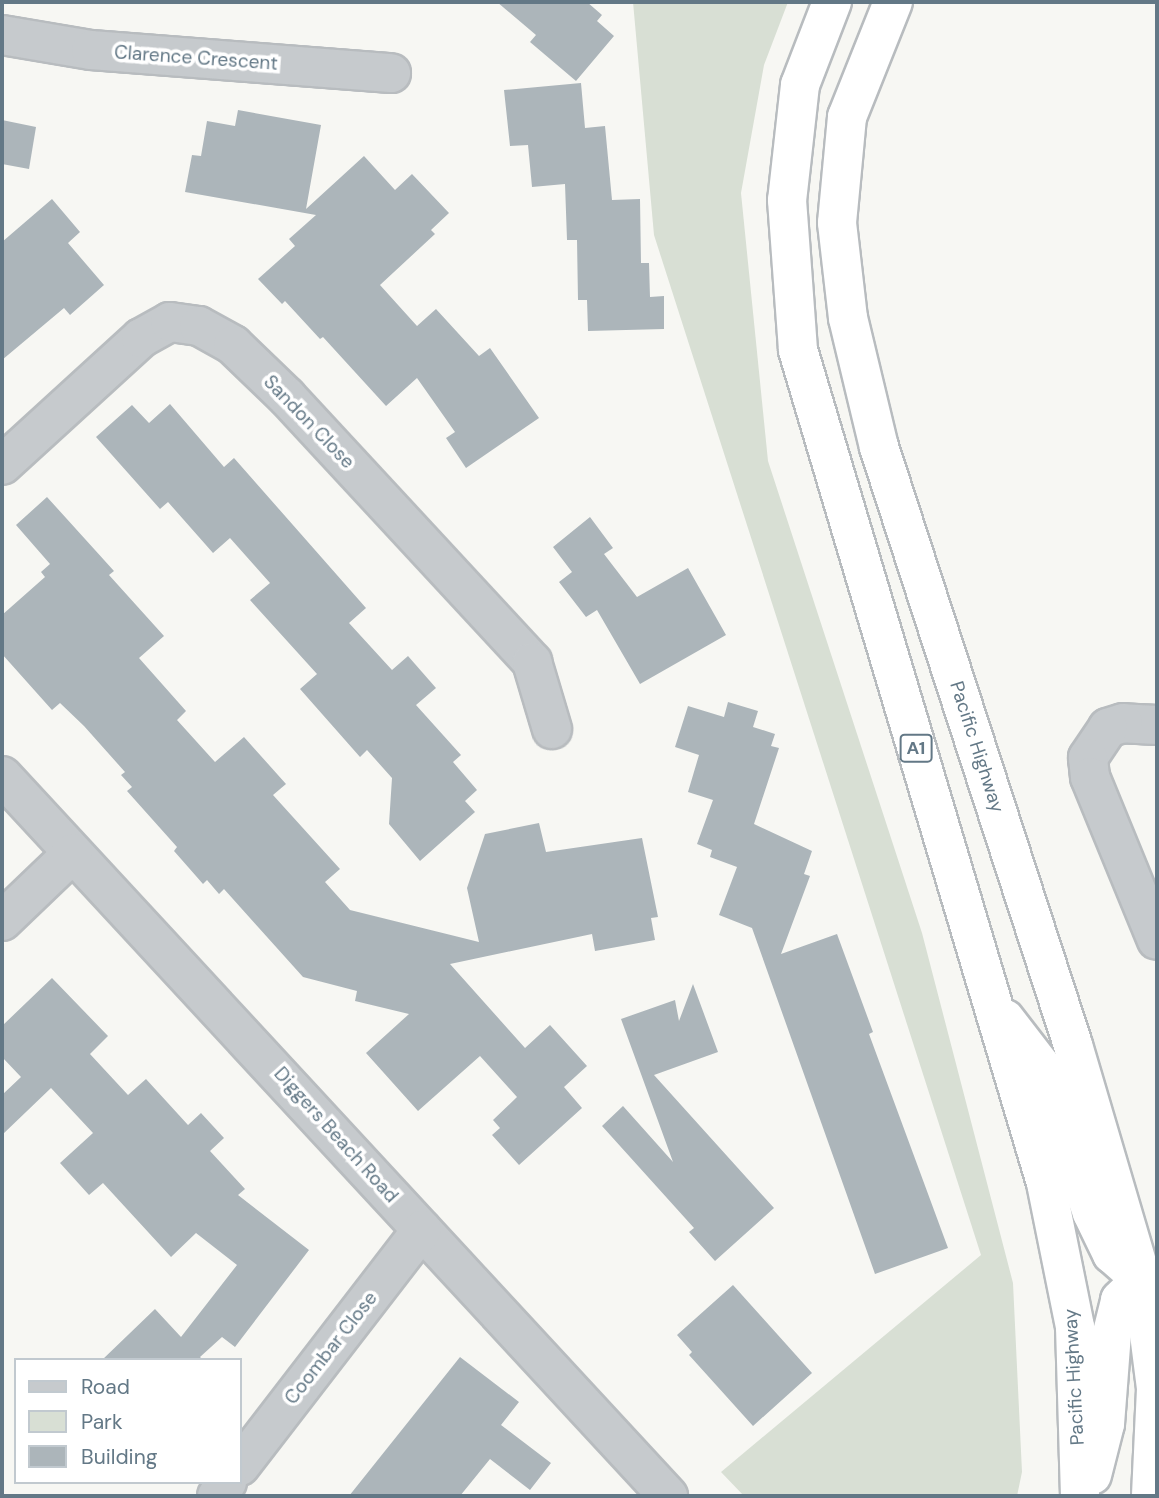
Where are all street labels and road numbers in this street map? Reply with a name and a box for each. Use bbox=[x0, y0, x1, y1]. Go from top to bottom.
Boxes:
street label: Clarence Crescent bbox=[113, 41, 279, 75]
street label: Sandon Close bbox=[259, 371, 359, 473]
street label: Pacific Highway bbox=[945, 678, 1009, 816]
road number: A1 bbox=[898, 734, 934, 762]
street label: Diggers Beach Road bbox=[269, 1063, 403, 1207]
street label: Coombar Close bbox=[280, 1287, 382, 1409]
street label: Pacific Highway bbox=[1059, 1308, 1089, 1446]

